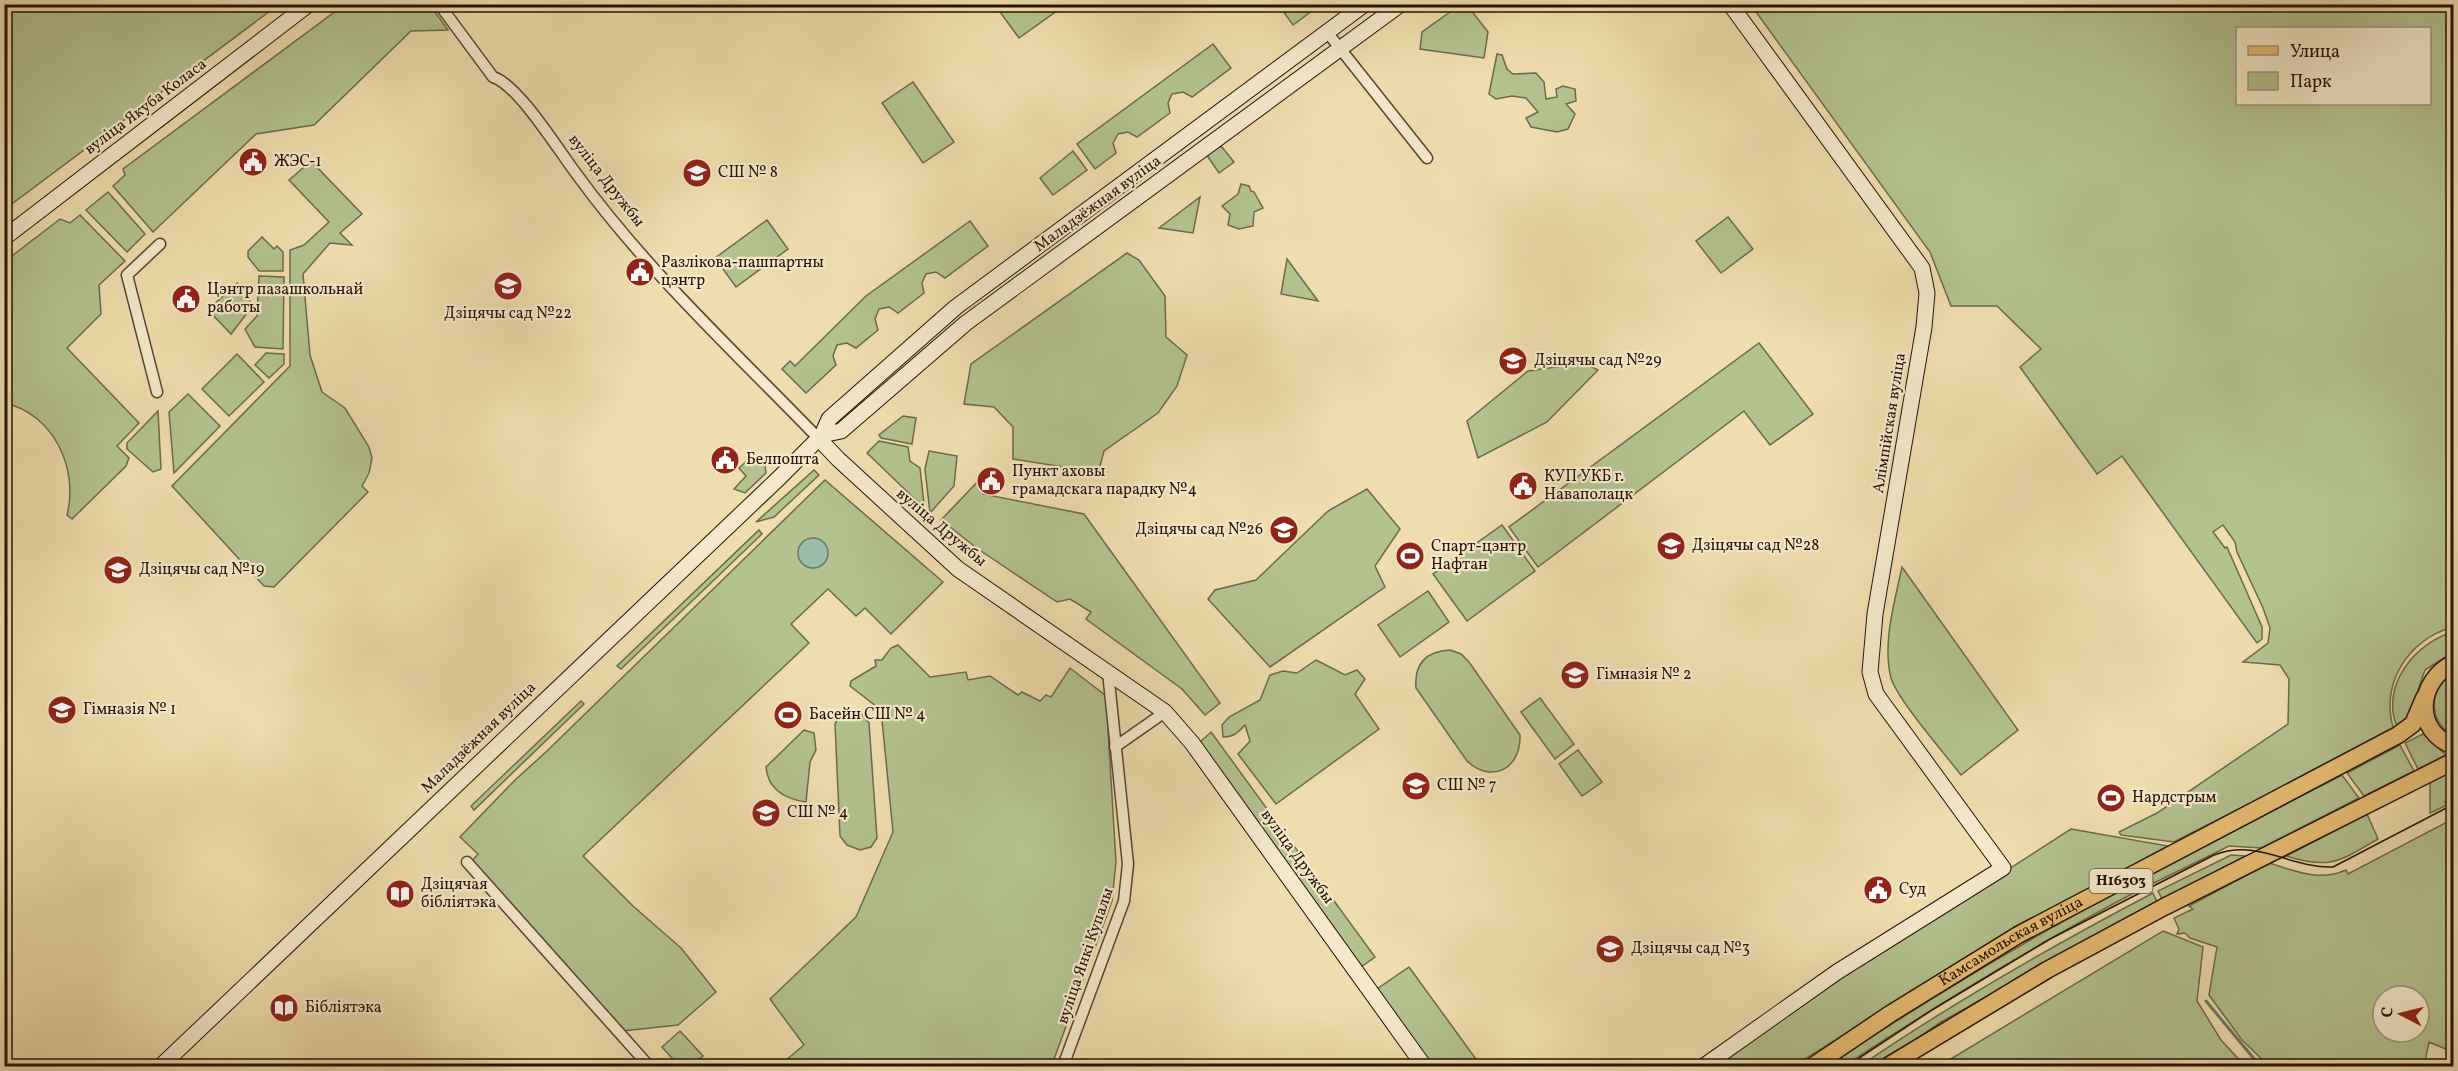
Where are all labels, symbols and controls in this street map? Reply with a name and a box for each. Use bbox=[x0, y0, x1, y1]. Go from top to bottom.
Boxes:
legend bbox=[2236, 27, 2431, 105]
text: Улица bbox=[2290, 40, 2340, 65]
street label: вуліца Якуба Коласа bbox=[80, 54, 212, 160]
text: Парк bbox=[2290, 70, 2332, 95]
street label: вуліца Дружбы bbox=[563, 130, 649, 232]
public building icon: ЖЭС-1 bbox=[237, 146, 269, 178]
street label: Маладзёжная вуліца bbox=[1030, 150, 1166, 258]
place label: ЖЭС-1 bbox=[274, 151, 322, 173]
school or university icon: СШ № 8 bbox=[681, 157, 713, 189]
place label: СШ № 8 bbox=[718, 162, 778, 184]
place label: Разлікова-пашпартны цэнтр bbox=[661, 252, 824, 292]
public building icon: Разлікова-пашпартны цэнтр bbox=[624, 256, 656, 288]
school or university icon: Дзіцячы сад №22 bbox=[492, 270, 524, 302]
place label: Цэнтр пазашкольнай работы bbox=[207, 279, 363, 319]
public building icon: Цэнтр пазашкольнай работы bbox=[170, 283, 202, 315]
place label: Дзіцячы сад №22 bbox=[444, 303, 572, 325]
school or university icon: Дзіцячы сад №29 bbox=[1497, 345, 1529, 377]
place label: Дзіцячы сад №29 bbox=[1534, 350, 1661, 372]
street label: Алімпійская вуліца bbox=[1868, 351, 1912, 495]
public building icon: Белпошта bbox=[709, 444, 741, 476]
place label: Белпошта bbox=[746, 449, 819, 471]
place label: Пункт аховы грамадскага парадку №4 bbox=[1012, 461, 1197, 501]
public building icon: Пункт аховы грамадскага парадку №4 bbox=[975, 465, 1007, 497]
place label: КУП УКБ г. Наваполацк bbox=[1544, 466, 1634, 506]
public building icon: КУП УКБ г. Наваполацк bbox=[1507, 470, 1539, 502]
street label: вуліца Дружбы bbox=[891, 484, 991, 572]
school or university icon: Дзіцячы сад №26 bbox=[1268, 514, 1300, 546]
place label: Дзіцячы сад №26 bbox=[1136, 519, 1263, 541]
school or university icon: Дзіцячы сад №28 bbox=[1655, 530, 1687, 562]
place label: Дзіцячы сад №28 bbox=[1692, 535, 1819, 557]
place label: Спарт-цэнтр Нафтан bbox=[1431, 536, 1526, 576]
sports icon: Спарт-цэнтр Нафтан bbox=[1394, 540, 1426, 572]
school or university icon: Дзіцячы сад №19 bbox=[102, 554, 134, 586]
place label: Дзіцячы сад №19 bbox=[139, 559, 264, 581]
school or university icon: Гімназія № 2 bbox=[1559, 659, 1591, 691]
place label: Гімназія № 2 bbox=[1596, 664, 1692, 686]
street label: Маладзёжная вуліца bbox=[417, 677, 541, 799]
school or university icon: Гімназія № 1 bbox=[46, 694, 78, 726]
place label: Гімназія № 1 bbox=[83, 699, 176, 721]
sports icon: Басейн СШ № 4 bbox=[772, 699, 804, 731]
place label: Басейн СШ № 4 bbox=[809, 704, 925, 726]
school or university icon: СШ № 7 bbox=[1400, 770, 1432, 802]
place label: СШ № 7 bbox=[1437, 775, 1497, 797]
sports icon: Нардстрым bbox=[2095, 782, 2127, 814]
place label: Нардстрым bbox=[2132, 787, 2216, 809]
school or university icon: СШ № 4 bbox=[750, 797, 782, 829]
place label: СШ № 4 bbox=[787, 802, 848, 824]
street label: вуліца Дружбы bbox=[1255, 805, 1339, 909]
road number: Н16303 bbox=[2090, 869, 2152, 893]
place label: Дзіцячая бібліятэка bbox=[421, 874, 496, 914]
public building icon: Суд bbox=[1862, 874, 1894, 906]
library icon: Дзіцячая бібліятэка bbox=[384, 878, 416, 910]
place label: Суд bbox=[1899, 879, 1926, 901]
street label: вуліца Янкі Купалы bbox=[1052, 885, 1120, 1027]
street label: Камсамольская вуліца bbox=[1935, 892, 2087, 992]
school or university icon: Дзіцячы сад №3 bbox=[1594, 933, 1626, 965]
place label: Дзіцячы сад №3 bbox=[1631, 938, 1750, 960]
north arrow bbox=[2371, 984, 2431, 1044]
library icon: Бібліятэка bbox=[268, 992, 300, 1024]
place label: Бібліятэка bbox=[305, 997, 382, 1019]
text: С bbox=[2377, 1006, 2400, 1019]

